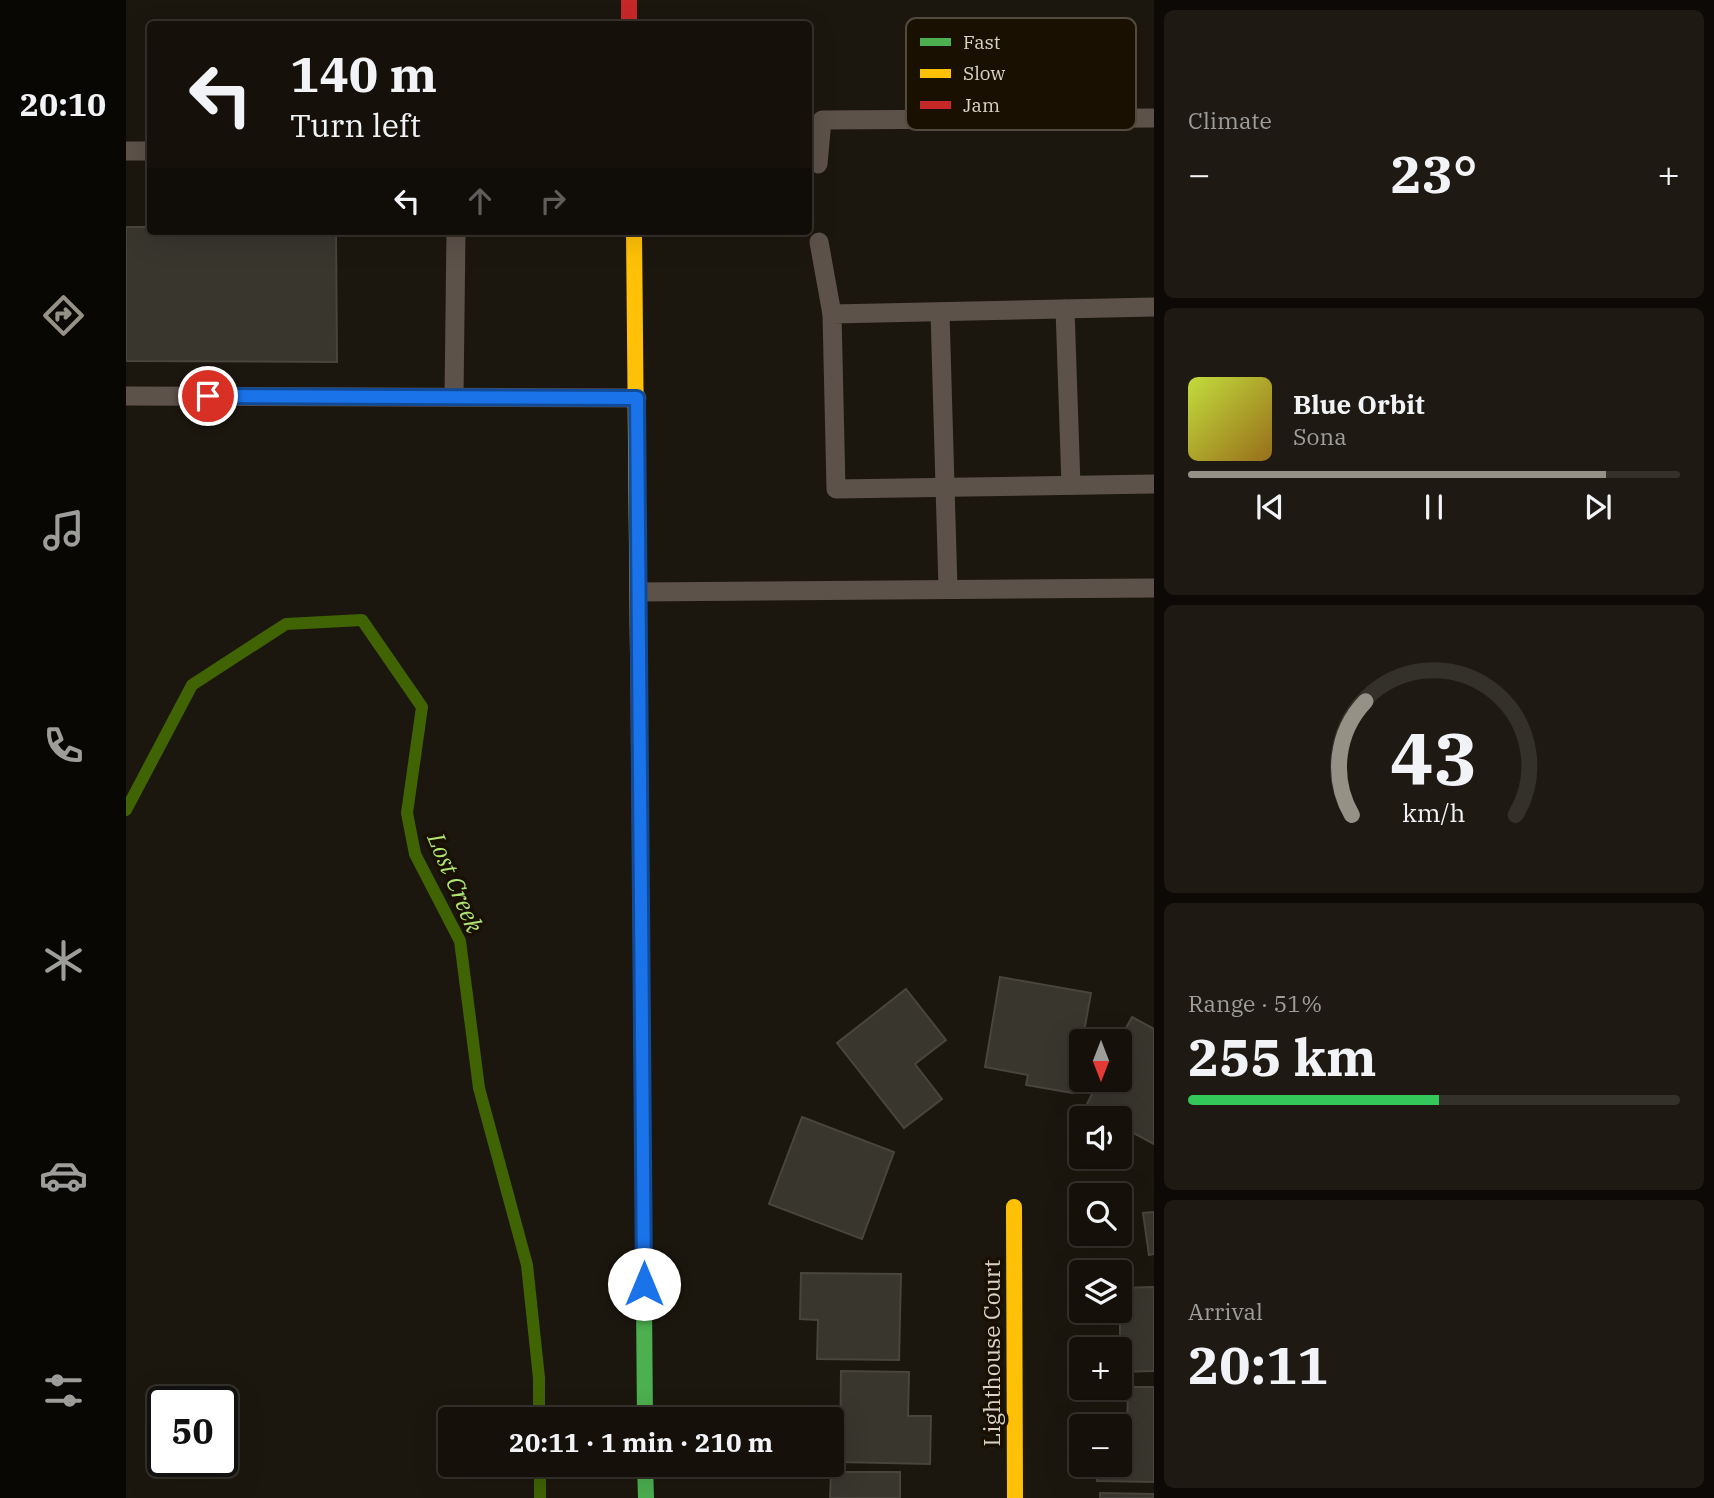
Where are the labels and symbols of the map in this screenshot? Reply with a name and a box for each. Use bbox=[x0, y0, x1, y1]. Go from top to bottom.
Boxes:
legend bbox=[906, 18, 1136, 130]
text: Fast bbox=[963, 30, 1001, 54]
text: Slow bbox=[963, 61, 1005, 85]
text: Jam bbox=[963, 93, 1000, 117]
pin bbox=[178, 366, 238, 426]
water label: Lost Creek bbox=[420, 827, 491, 938]
north arrow bbox=[1069, 1029, 1132, 1092]
position arrow bbox=[607, 1247, 681, 1321]
street label: Lighthouse Court bbox=[976, 1260, 1006, 1446]
speed limit sign: 50 bbox=[147, 1386, 238, 1477]

